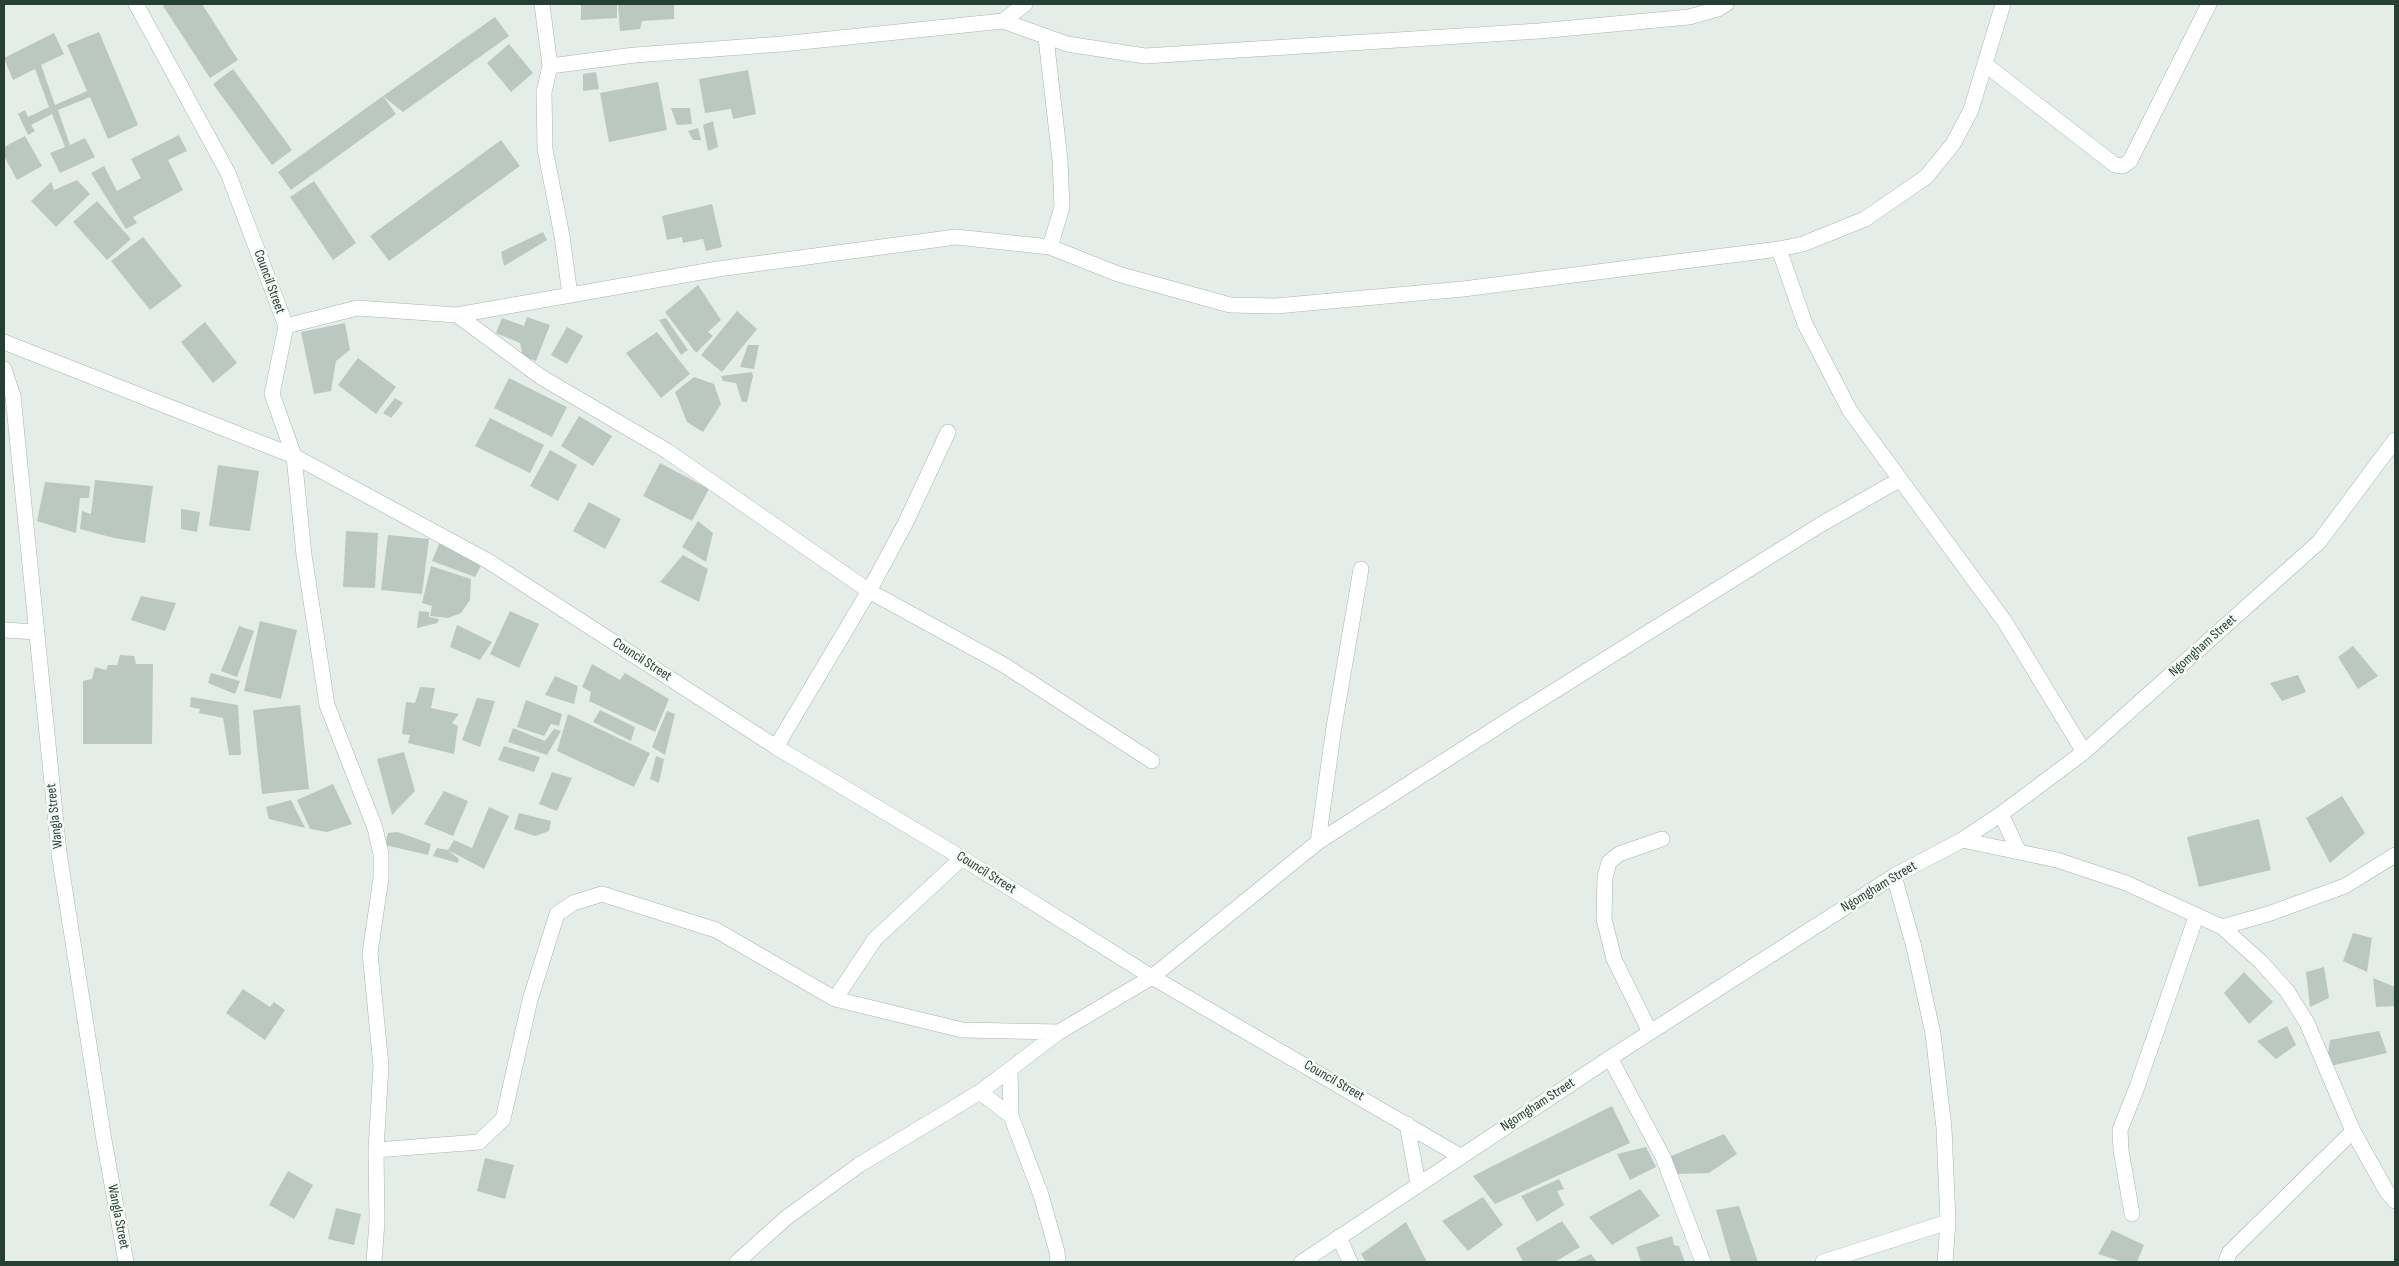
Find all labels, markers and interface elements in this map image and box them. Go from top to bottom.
street label: Council Street [250,248,288,316]
street label: Ngomgham Street [2166,611,2240,681]
street label: Council Street [609,635,675,685]
street label: Wangla Street [43,783,67,849]
street label: Council Street [953,848,1019,898]
street label: Ngomgham Street [1838,858,1920,916]
street label: Council Street [1301,1057,1367,1105]
street label: Ngomgham Street [1498,1075,1578,1135]
street label: Wangla Street [104,1183,132,1251]

